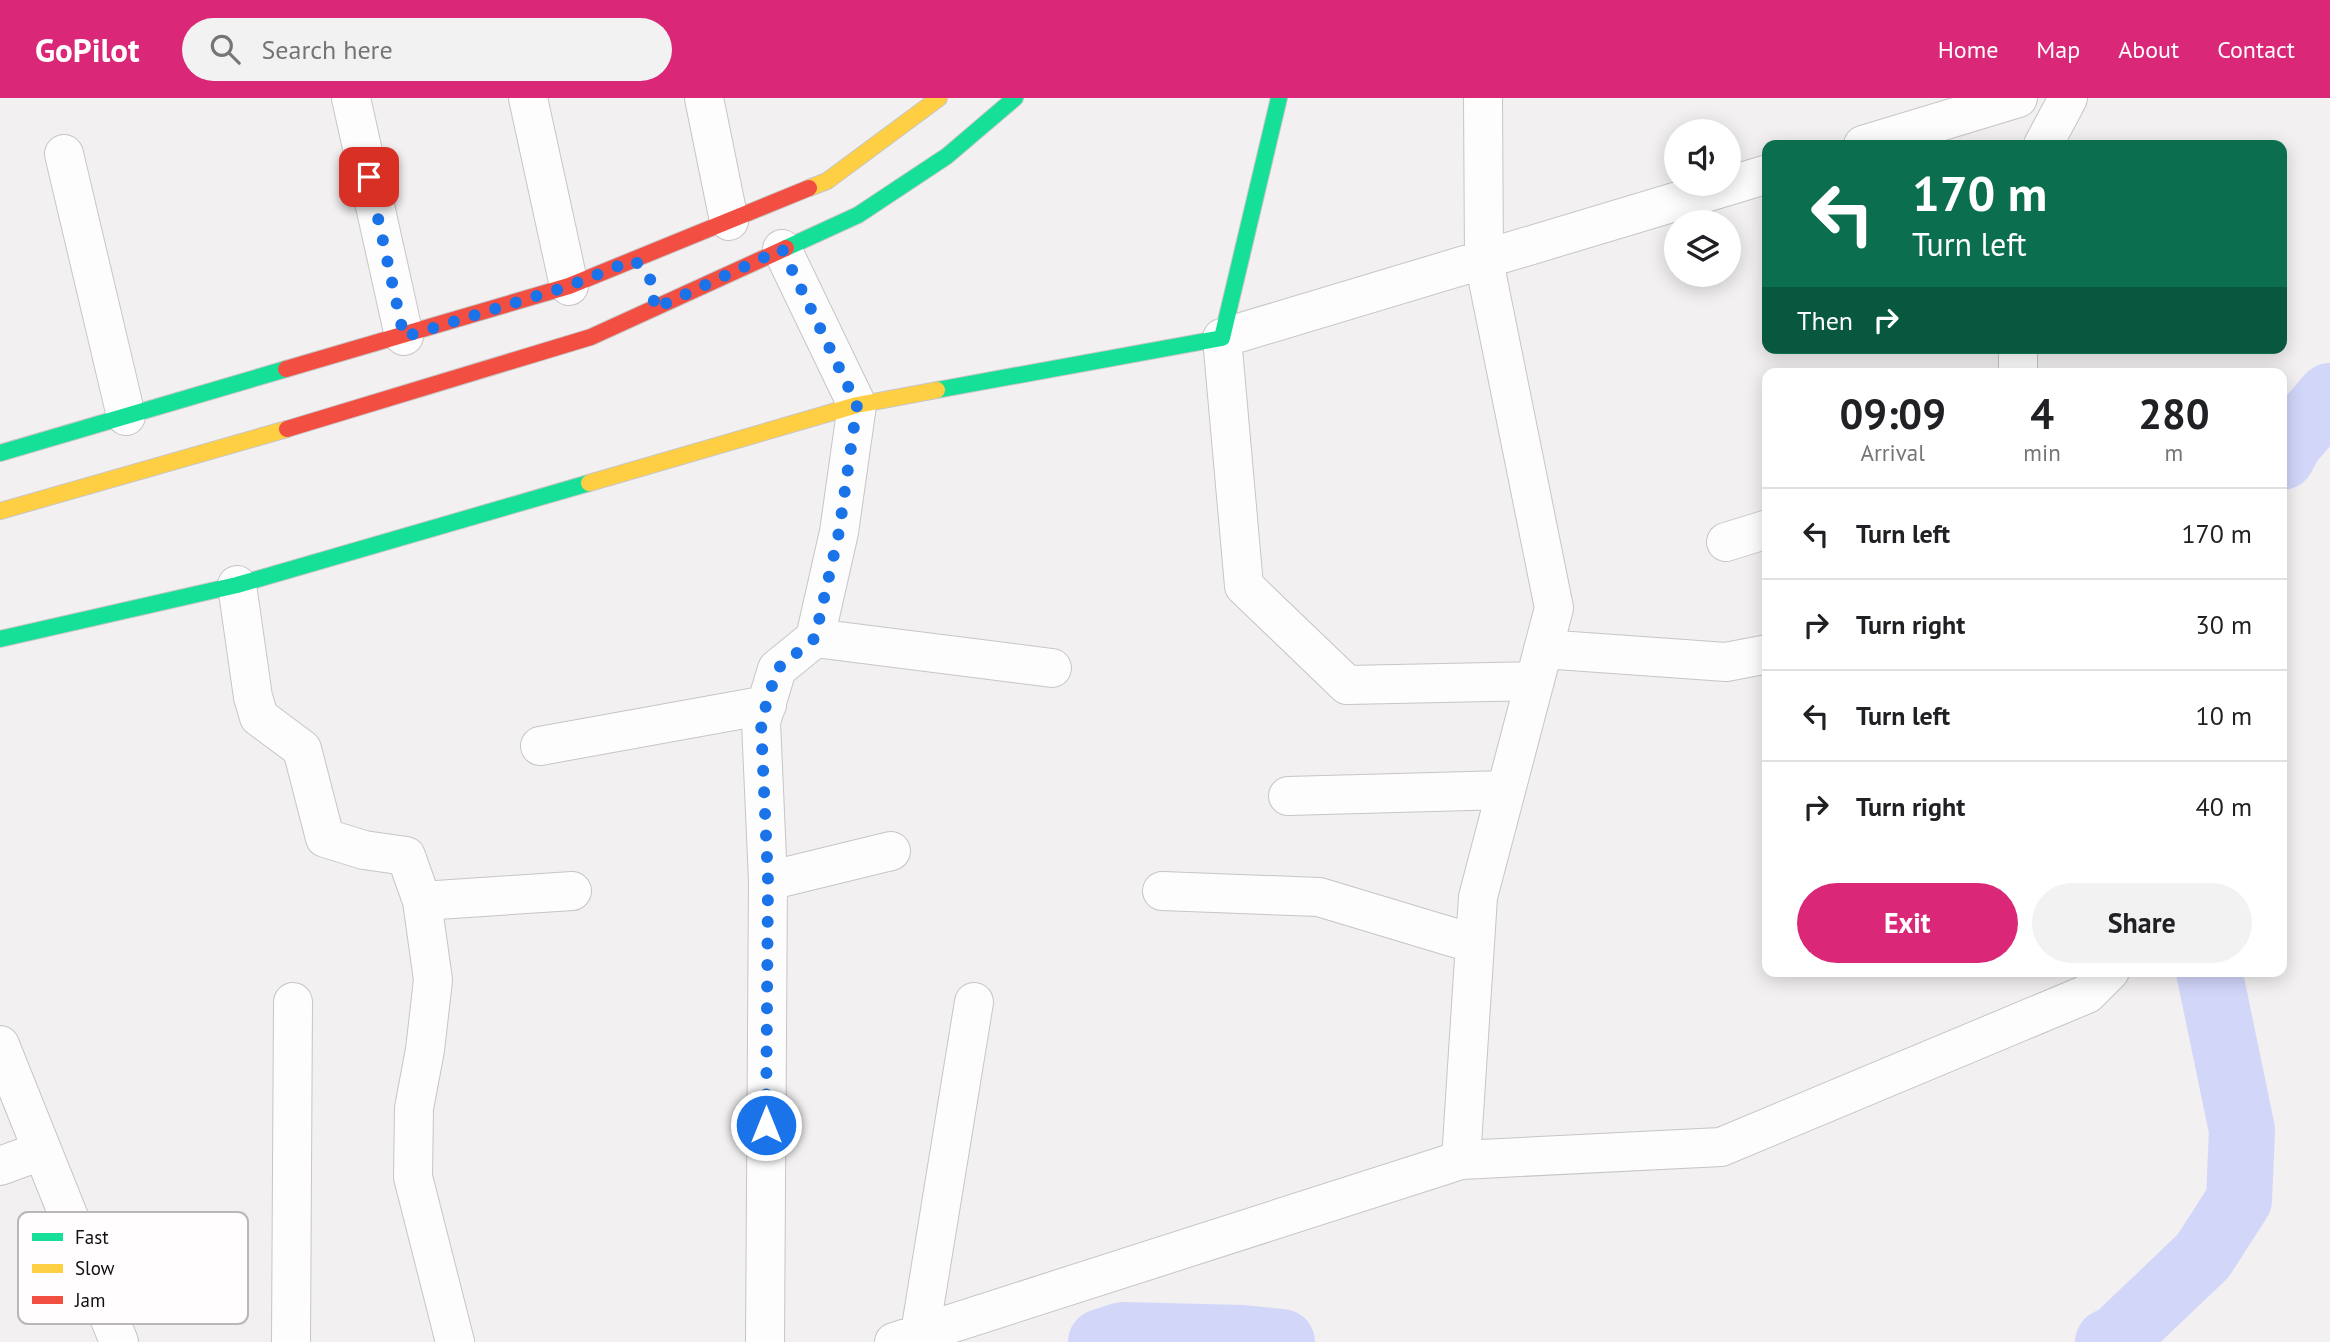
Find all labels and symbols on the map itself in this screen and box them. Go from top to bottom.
pin [339,147,399,207]
position arrow [729,1088,803,1162]
legend [18,1212,248,1324]
text: Fast [75,1225,109,1249]
text: Slow [75,1256,115,1280]
text: Jam [74,1288,105,1312]

